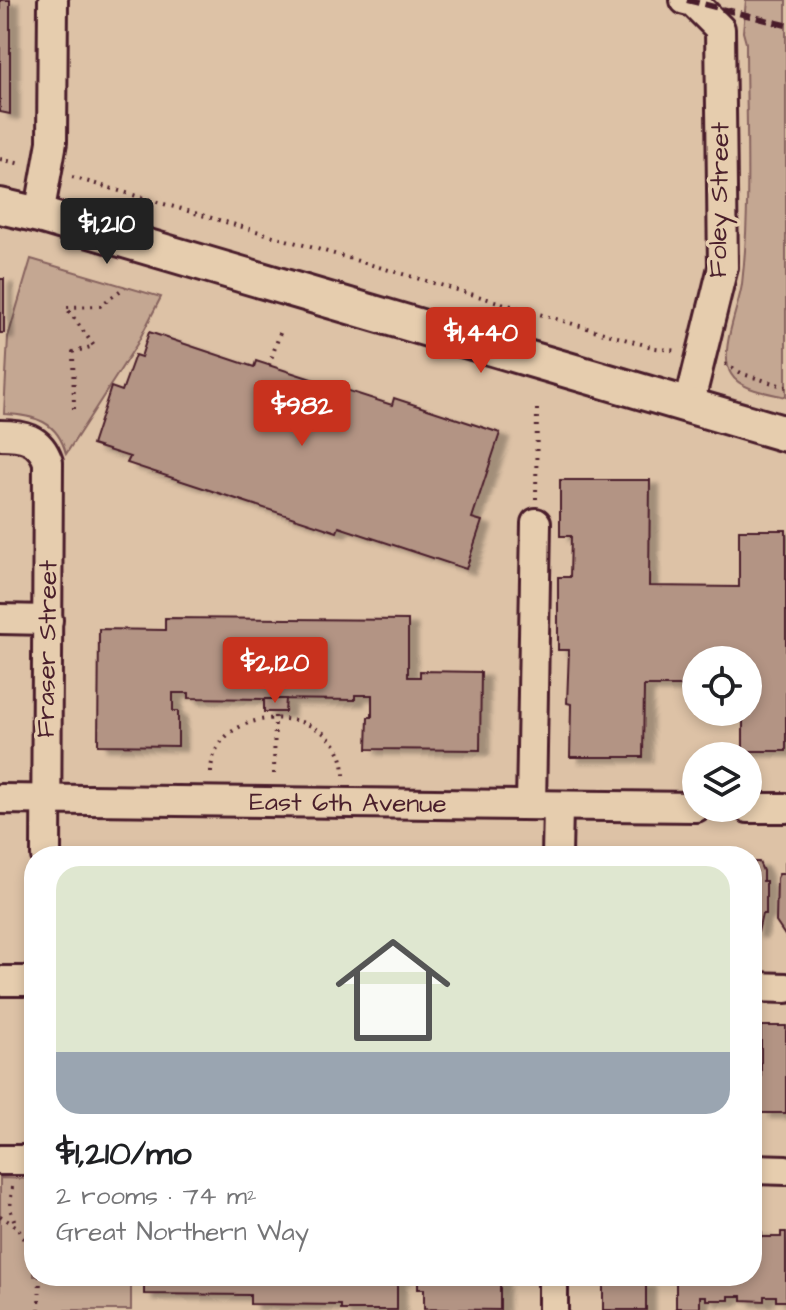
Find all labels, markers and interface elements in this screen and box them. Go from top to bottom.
street label: Foley Street [700,121,740,278]
pin: $1,210 [42,198,172,266]
text: $1,210 [78,206,136,242]
pin: $1,440 [416,307,546,375]
text: $1,440 [444,315,518,351]
pin: $982 [255,380,349,448]
text: $982 [271,388,333,424]
street label: Fraser Street [27,559,67,738]
pin: $2,120 [210,637,340,705]
text: $2,120 [241,645,309,681]
map controls [682,646,762,822]
button: locate [682,646,762,726]
button: layers [682,742,762,822]
street label: East 6th Avenue [249,784,447,822]
icon: home [321,918,465,1062]
text: $1,210/mo [56,1130,192,1178]
text: 2 rooms · 74 m² [56,1178,257,1214]
text: Great Northern Way [56,1214,309,1250]

